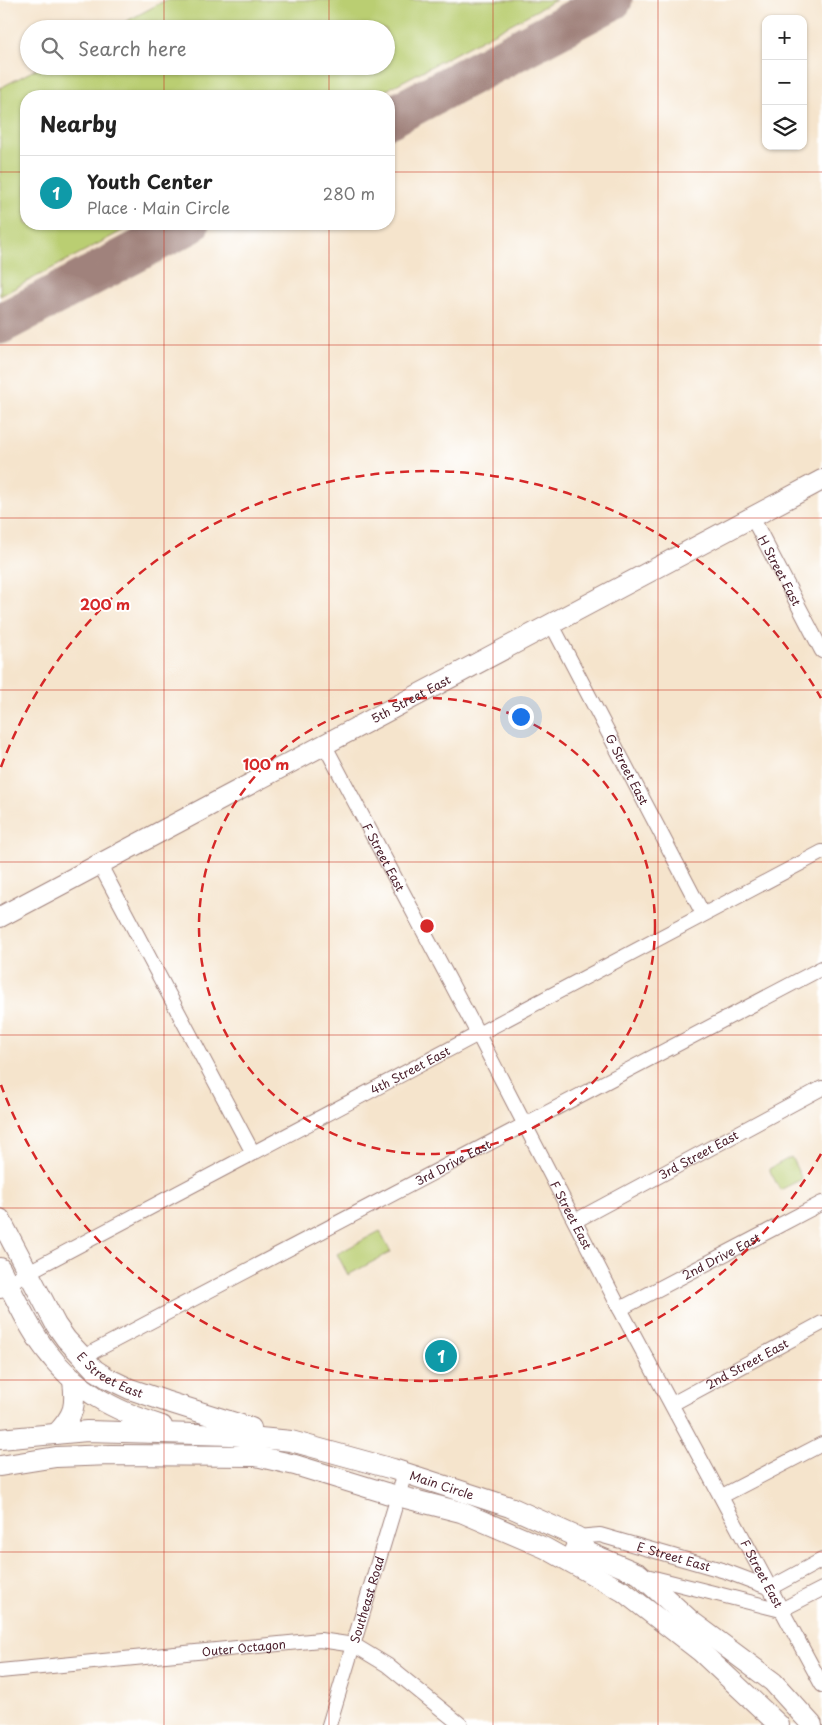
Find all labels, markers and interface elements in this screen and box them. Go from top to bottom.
map controls [762,15,807,150]
button: + [762,15,807,60]
search box [20,20,395,75]
icon: search [38,34,66,62]
text: Search here [78,34,187,62]
button: − [762,60,807,105]
button: layers [762,105,807,150]
text: Nearby [40,107,117,139]
text: Youth Center [87,167,213,195]
text: 1 [52,181,60,205]
text: 280 m [323,181,375,205]
text: Place · Main Circle [87,195,230,219]
street label: H Street East [754,532,806,609]
text: 200 m [80,592,130,615]
street label: 5th Street East [368,670,454,727]
your location [508,704,534,730]
street label: G Street East [601,731,654,808]
text: 100 m [243,752,289,775]
street label: F Street East [359,820,410,895]
centre of rings [418,917,436,935]
street label: 4th Street East [367,1041,453,1099]
street label: 3rd Street East [655,1126,742,1183]
street label: 3rd Drive East [412,1135,494,1190]
street label: F Street East [546,1178,597,1253]
street label: 2nd Drive East [679,1228,763,1284]
street label: 2nd Street East [702,1334,791,1393]
pin: 1 [425,1337,457,1375]
street label: E Street East [73,1348,146,1402]
street label: Main Circle [408,1466,477,1504]
street label: F Street East [736,1536,788,1611]
street label: E Street East [635,1537,713,1575]
street label: Southeast Road [345,1554,388,1645]
street label: Outer Octagon [201,1634,287,1660]

